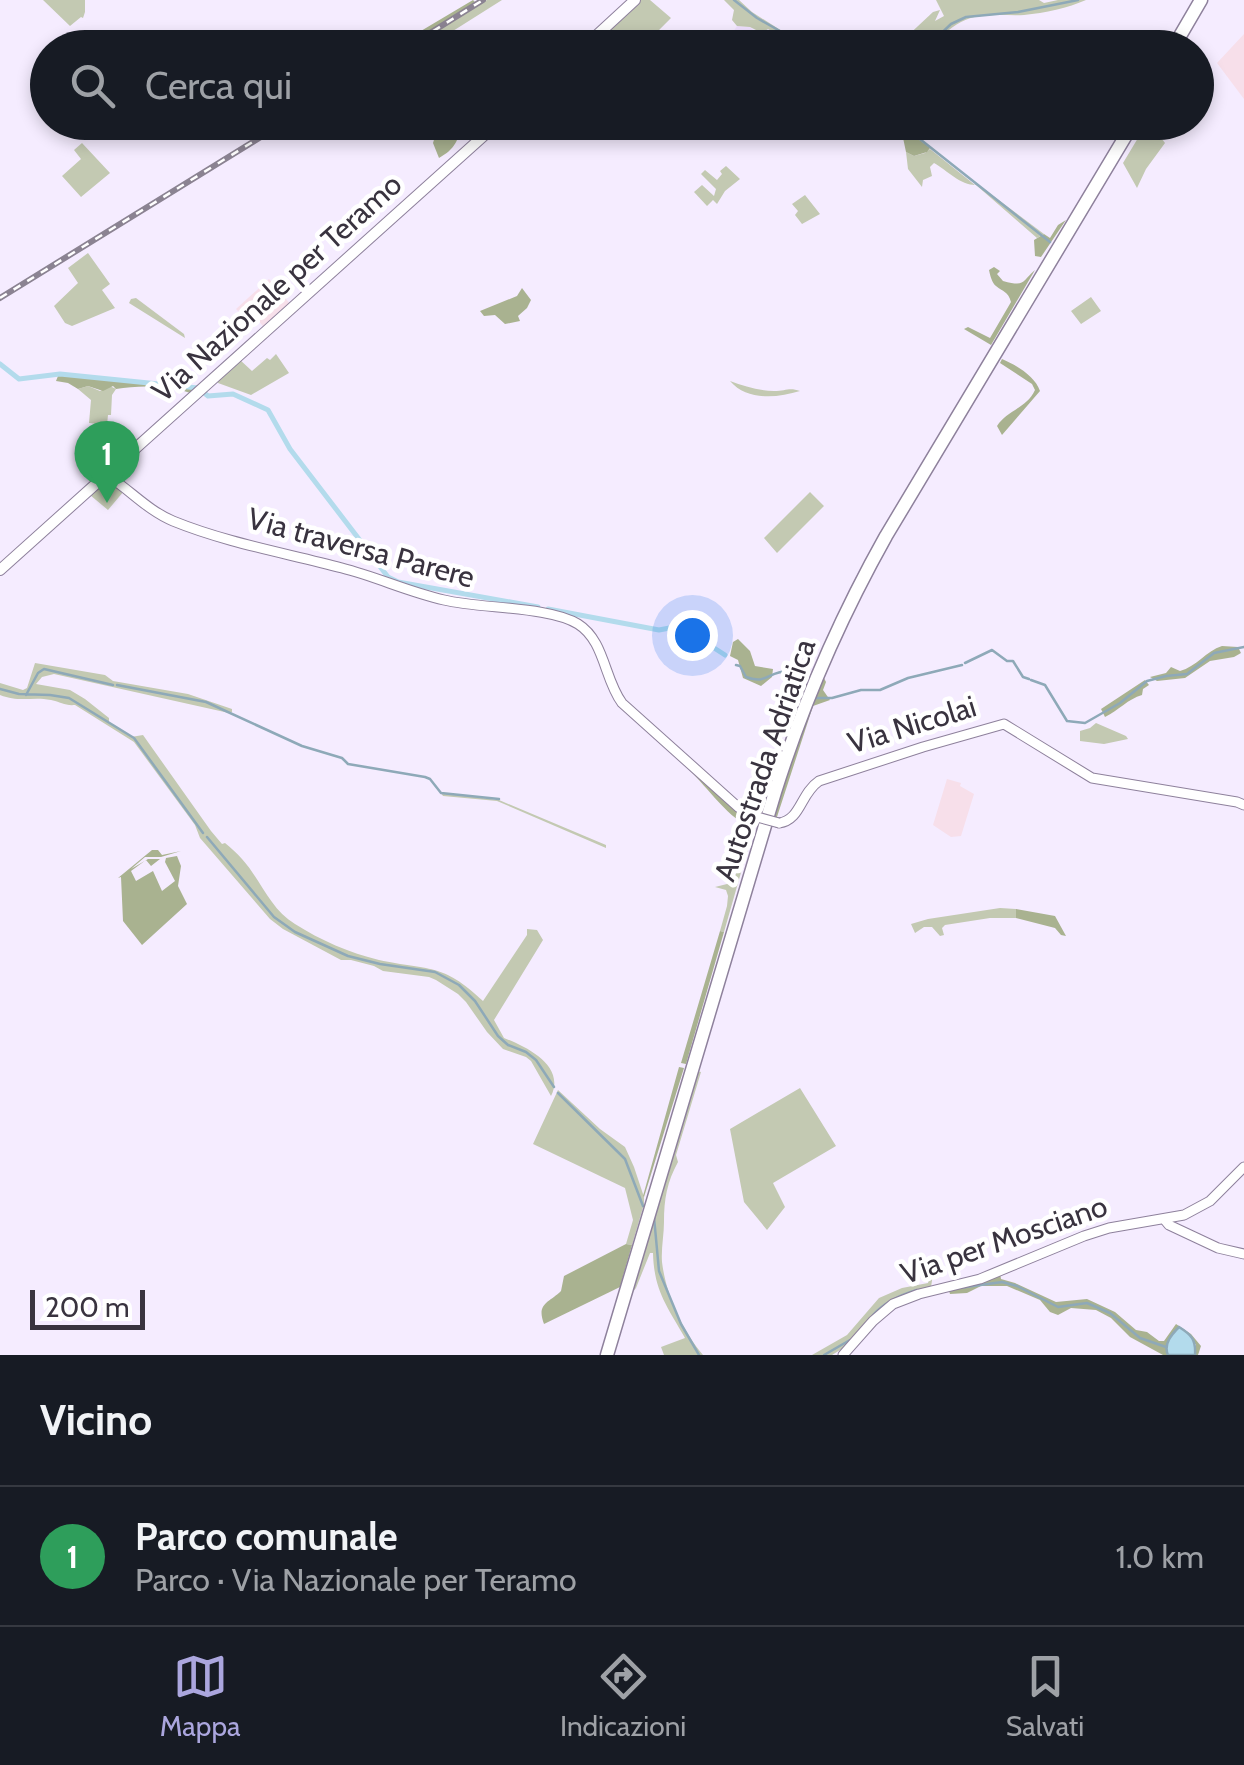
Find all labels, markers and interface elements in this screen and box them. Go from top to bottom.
search box [30,30,1214,140]
icon: search [65,58,120,113]
text: Cerca qui [145,62,292,109]
street label: Via Nazionale per Teramo [144,166,409,410]
pin: 1 [74,420,140,503]
street label: Via traversa Parere [244,499,479,596]
your location [667,610,718,661]
street label: Autostrada Adriatica [706,633,823,886]
street label: Via Nicolai [843,688,980,762]
street label: Via per Mosciano [896,1187,1112,1292]
scale bar [30,1285,145,1330]
text: 200 m [45,1290,130,1324]
text: Vicino [40,1394,152,1446]
text: Parco comunale [135,1513,398,1560]
text: 1 [67,1537,78,1576]
text: 1.0 km [1116,1537,1204,1576]
text: Parco · Via Nazionale per Teramo [135,1560,577,1599]
tab: Mappa [160,1649,240,1743]
tab: Indicazioni [560,1649,686,1743]
tab: Salvati [1006,1649,1084,1743]

